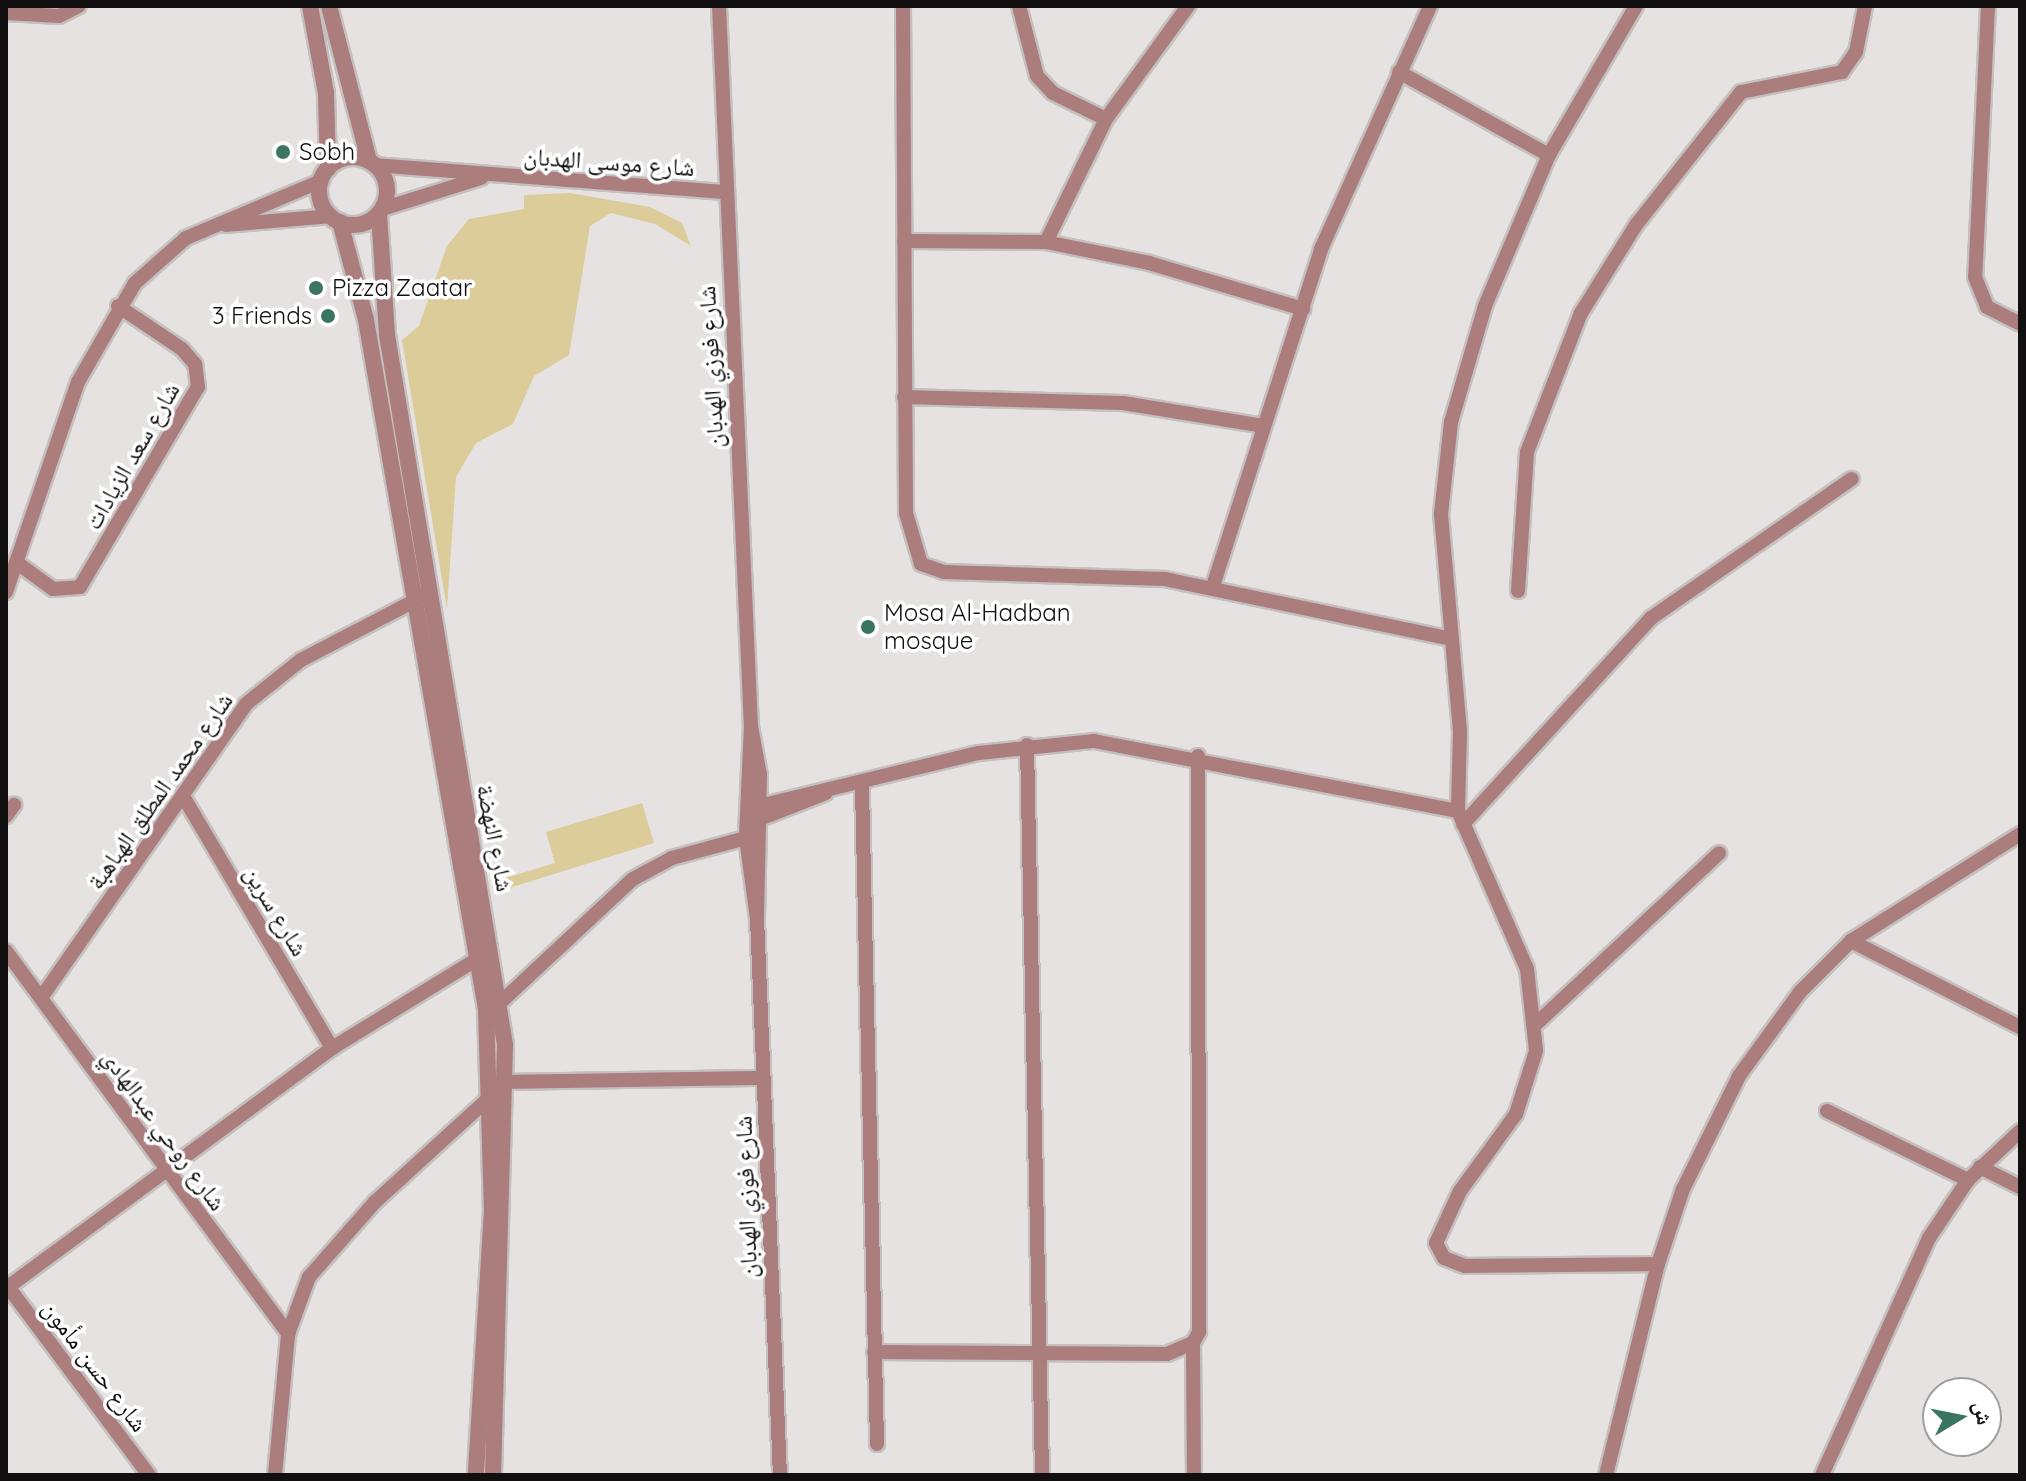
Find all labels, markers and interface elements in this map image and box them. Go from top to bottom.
place label: Sobh [299,138,355,166]
street label: شارع موسى الهدبان [523,142,695,182]
marker: Sobh [274,143,292,161]
place label: Pizza Zaatar [332,274,472,302]
marker: Pizza Zaatar [307,279,325,297]
street label: شارع فوزي الهدبان [692,285,730,449]
place label: 3 Friends [212,302,312,330]
marker: 3 Friends [319,307,337,325]
street label: شارع سعد الزيادات [78,377,186,535]
place label: Mosa Al-Hadban mosque [884,599,1071,655]
marker: Mosa Al-Hadban mosque [859,618,877,636]
street label: شارع محمد المطلق الهباهبة [81,687,239,895]
street label: شارع النهضة [470,782,520,894]
street label: شارع سرين [238,861,314,961]
street label: شارع روحي عبدالهادي [96,1044,232,1216]
street label: شارع فوزي الهدبان [729,1115,763,1279]
street label: شارع حسن مأمون [36,1295,154,1437]
north arrow [1922,1377,2002,1457]
text: ش [1968,1399,1999,1427]

